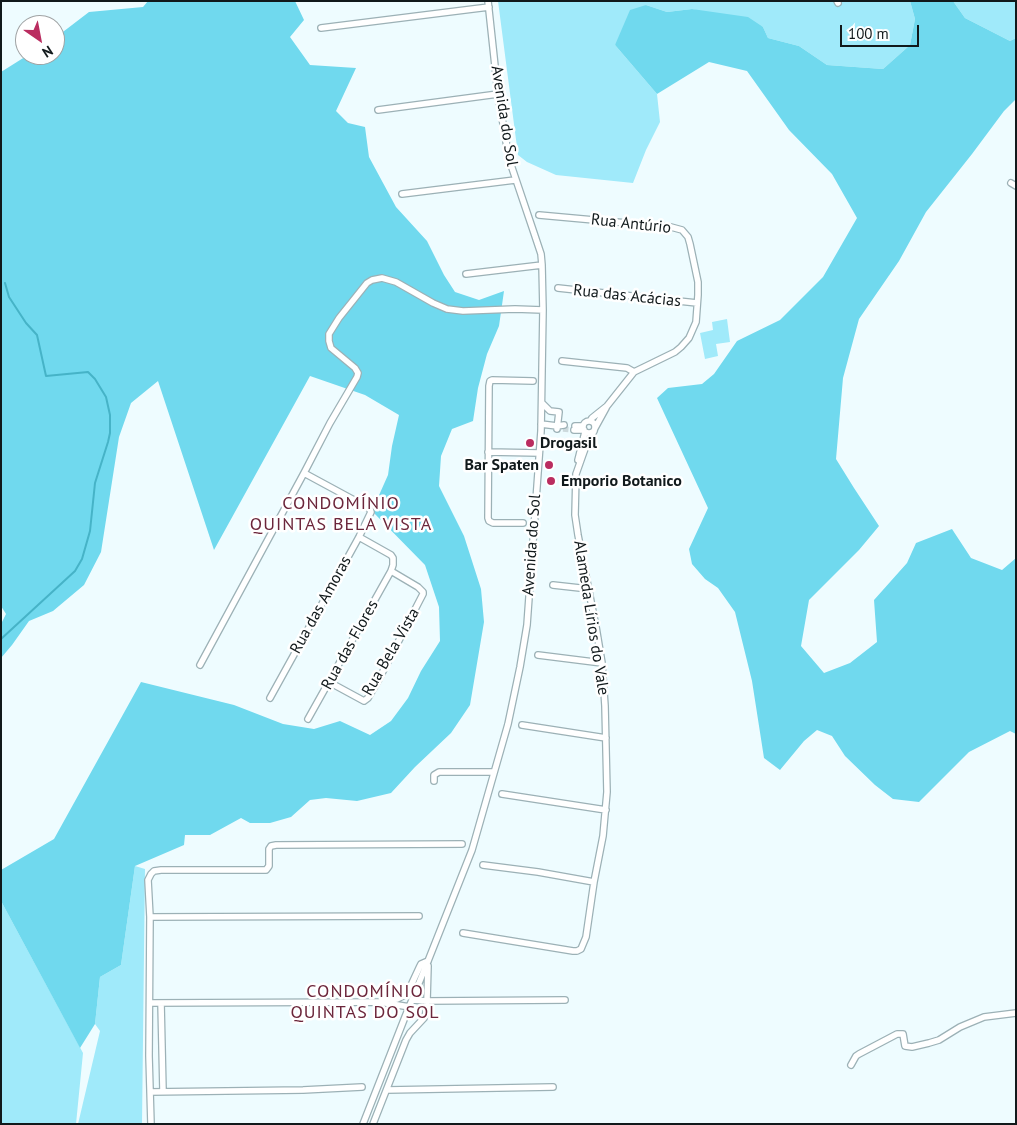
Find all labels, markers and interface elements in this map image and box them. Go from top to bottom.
north arrow [15,15,65,65]
scale bar [842,15,921,47]
text: 100 m [848,24,889,43]
text: N [39,42,56,62]
street label: Avenida do Sol [487,64,521,168]
street label: Rua Antúrio [590,210,672,238]
street label: Rua das Acácias [572,281,682,311]
place label: Drogasil [540,433,597,453]
marker: Drogasil [524,437,536,449]
place label: Bar Spaten [465,455,539,475]
marker: Bar Spaten [543,459,555,471]
place label: Emporio Botanico [561,471,682,491]
marker: Emporio Botanico [545,475,557,487]
district label: CONDOMÍNIO QUINTAS BELA VISTA [248,493,434,536]
street label: Avenida do Sol [519,494,545,596]
street label: Alameda Lírios do Vale [569,539,613,697]
street label: Rua das Amoras [286,553,356,657]
street label: Rua das Flores [317,597,383,693]
street label: Rua Bela Vista [358,605,424,699]
district label: CONDOMÍNIO QUINTAS DO SOL [289,981,441,1024]

